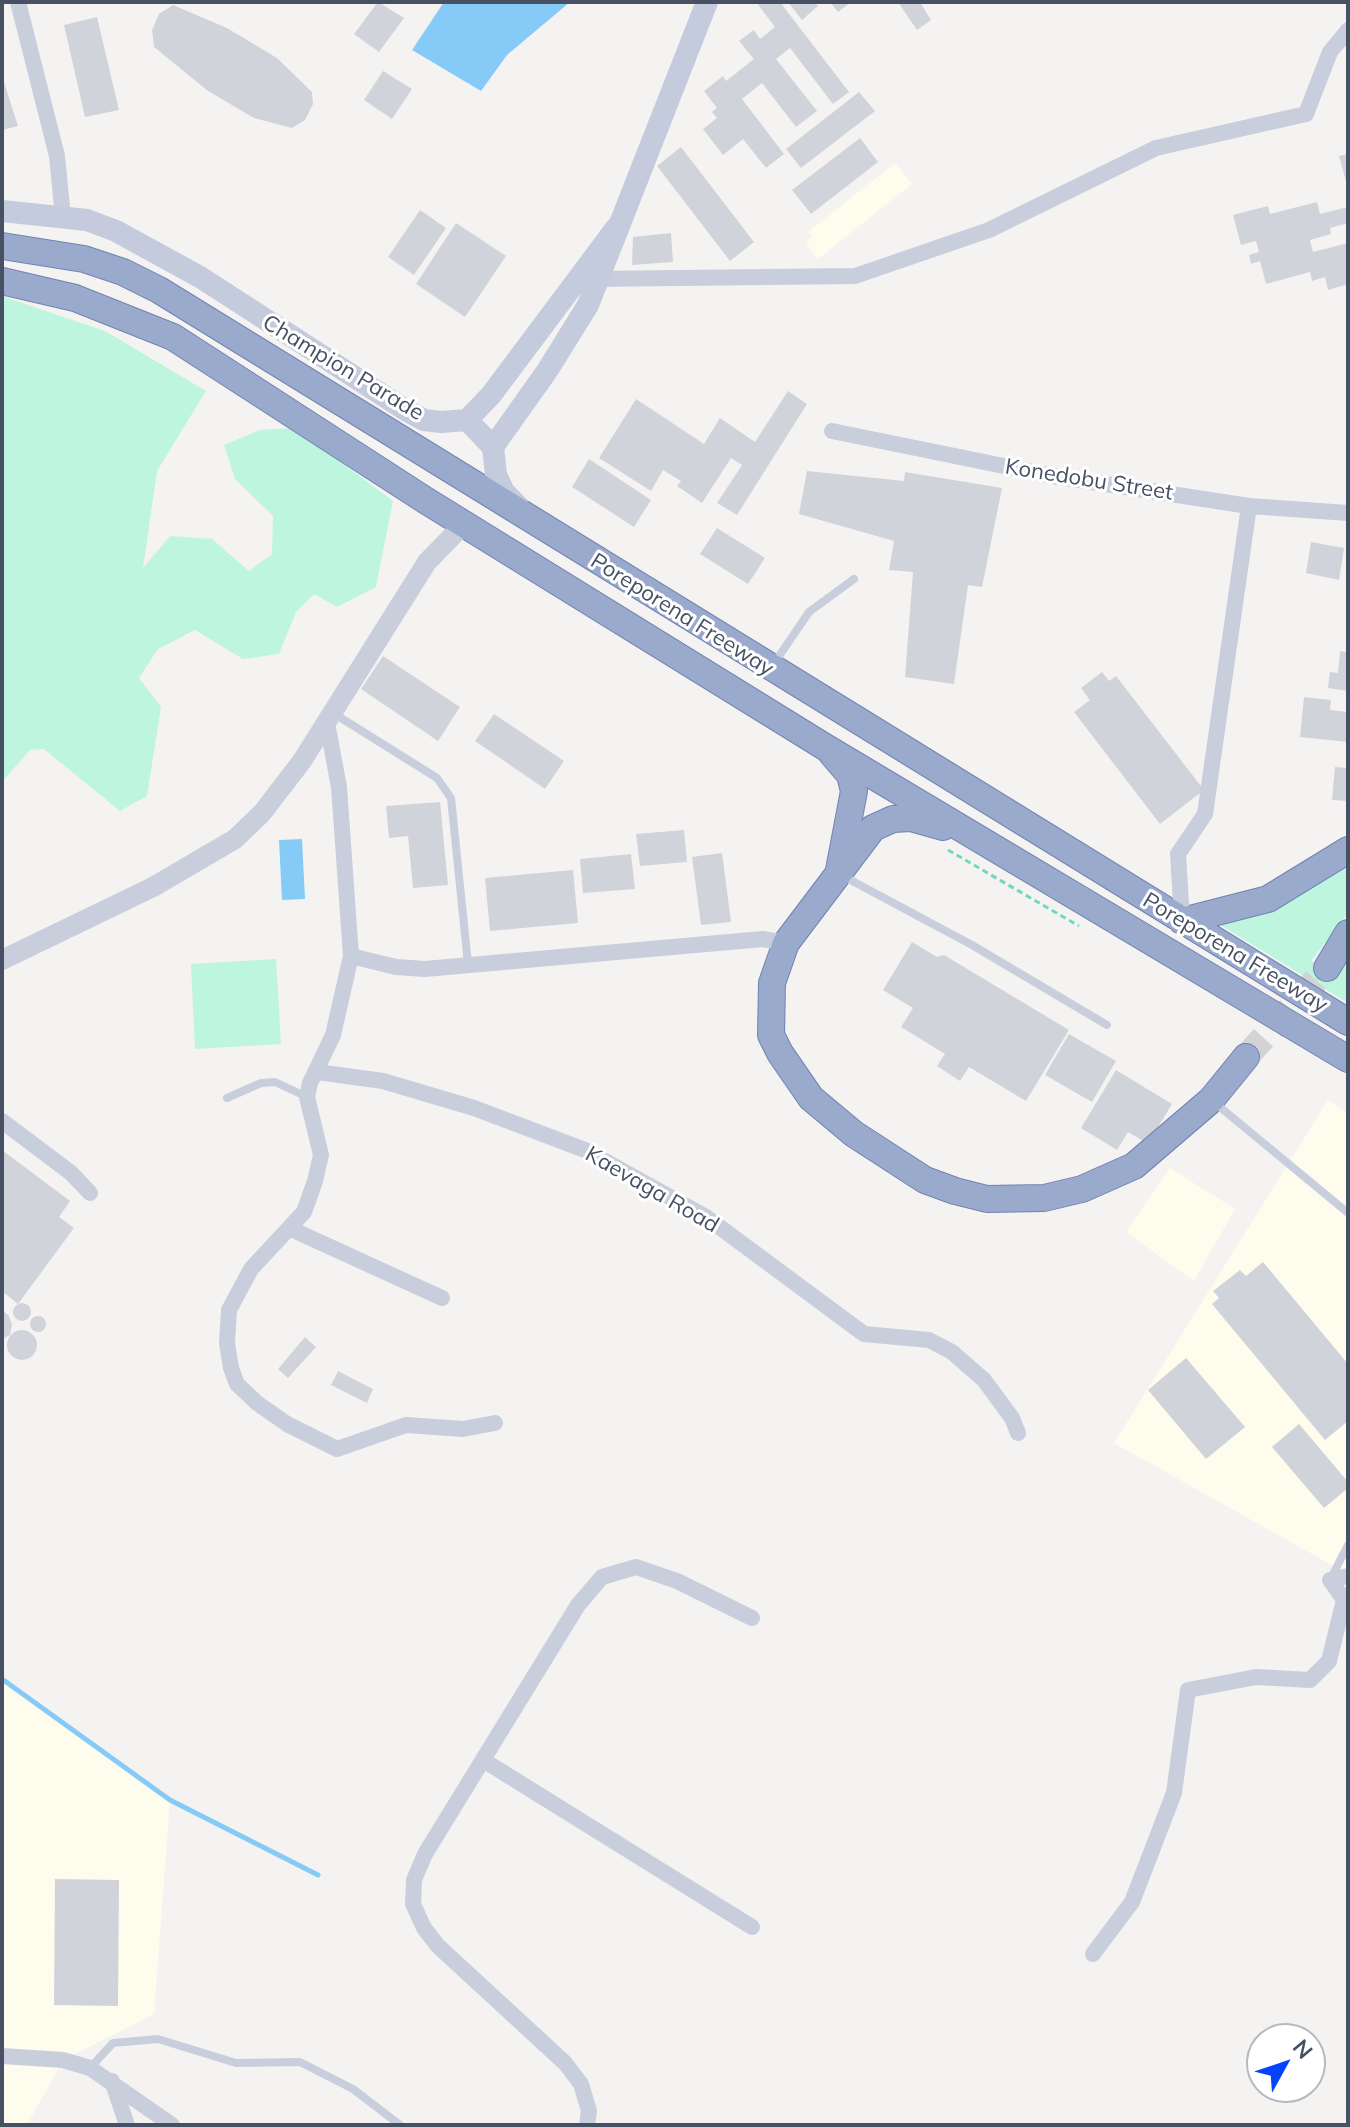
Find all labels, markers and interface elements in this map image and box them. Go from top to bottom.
street label: Champion Parade [258,309,428,427]
street label: Konedobu Street [1003,454,1175,506]
street label: Poreporena Freeway [586,548,778,682]
street label: Poreporena Freeway [1138,887,1332,1019]
street label: Kaevaga Road [581,1141,723,1239]
north arrow [1246,2023,1326,2103]
text: N [1287,2033,1319,2064]

